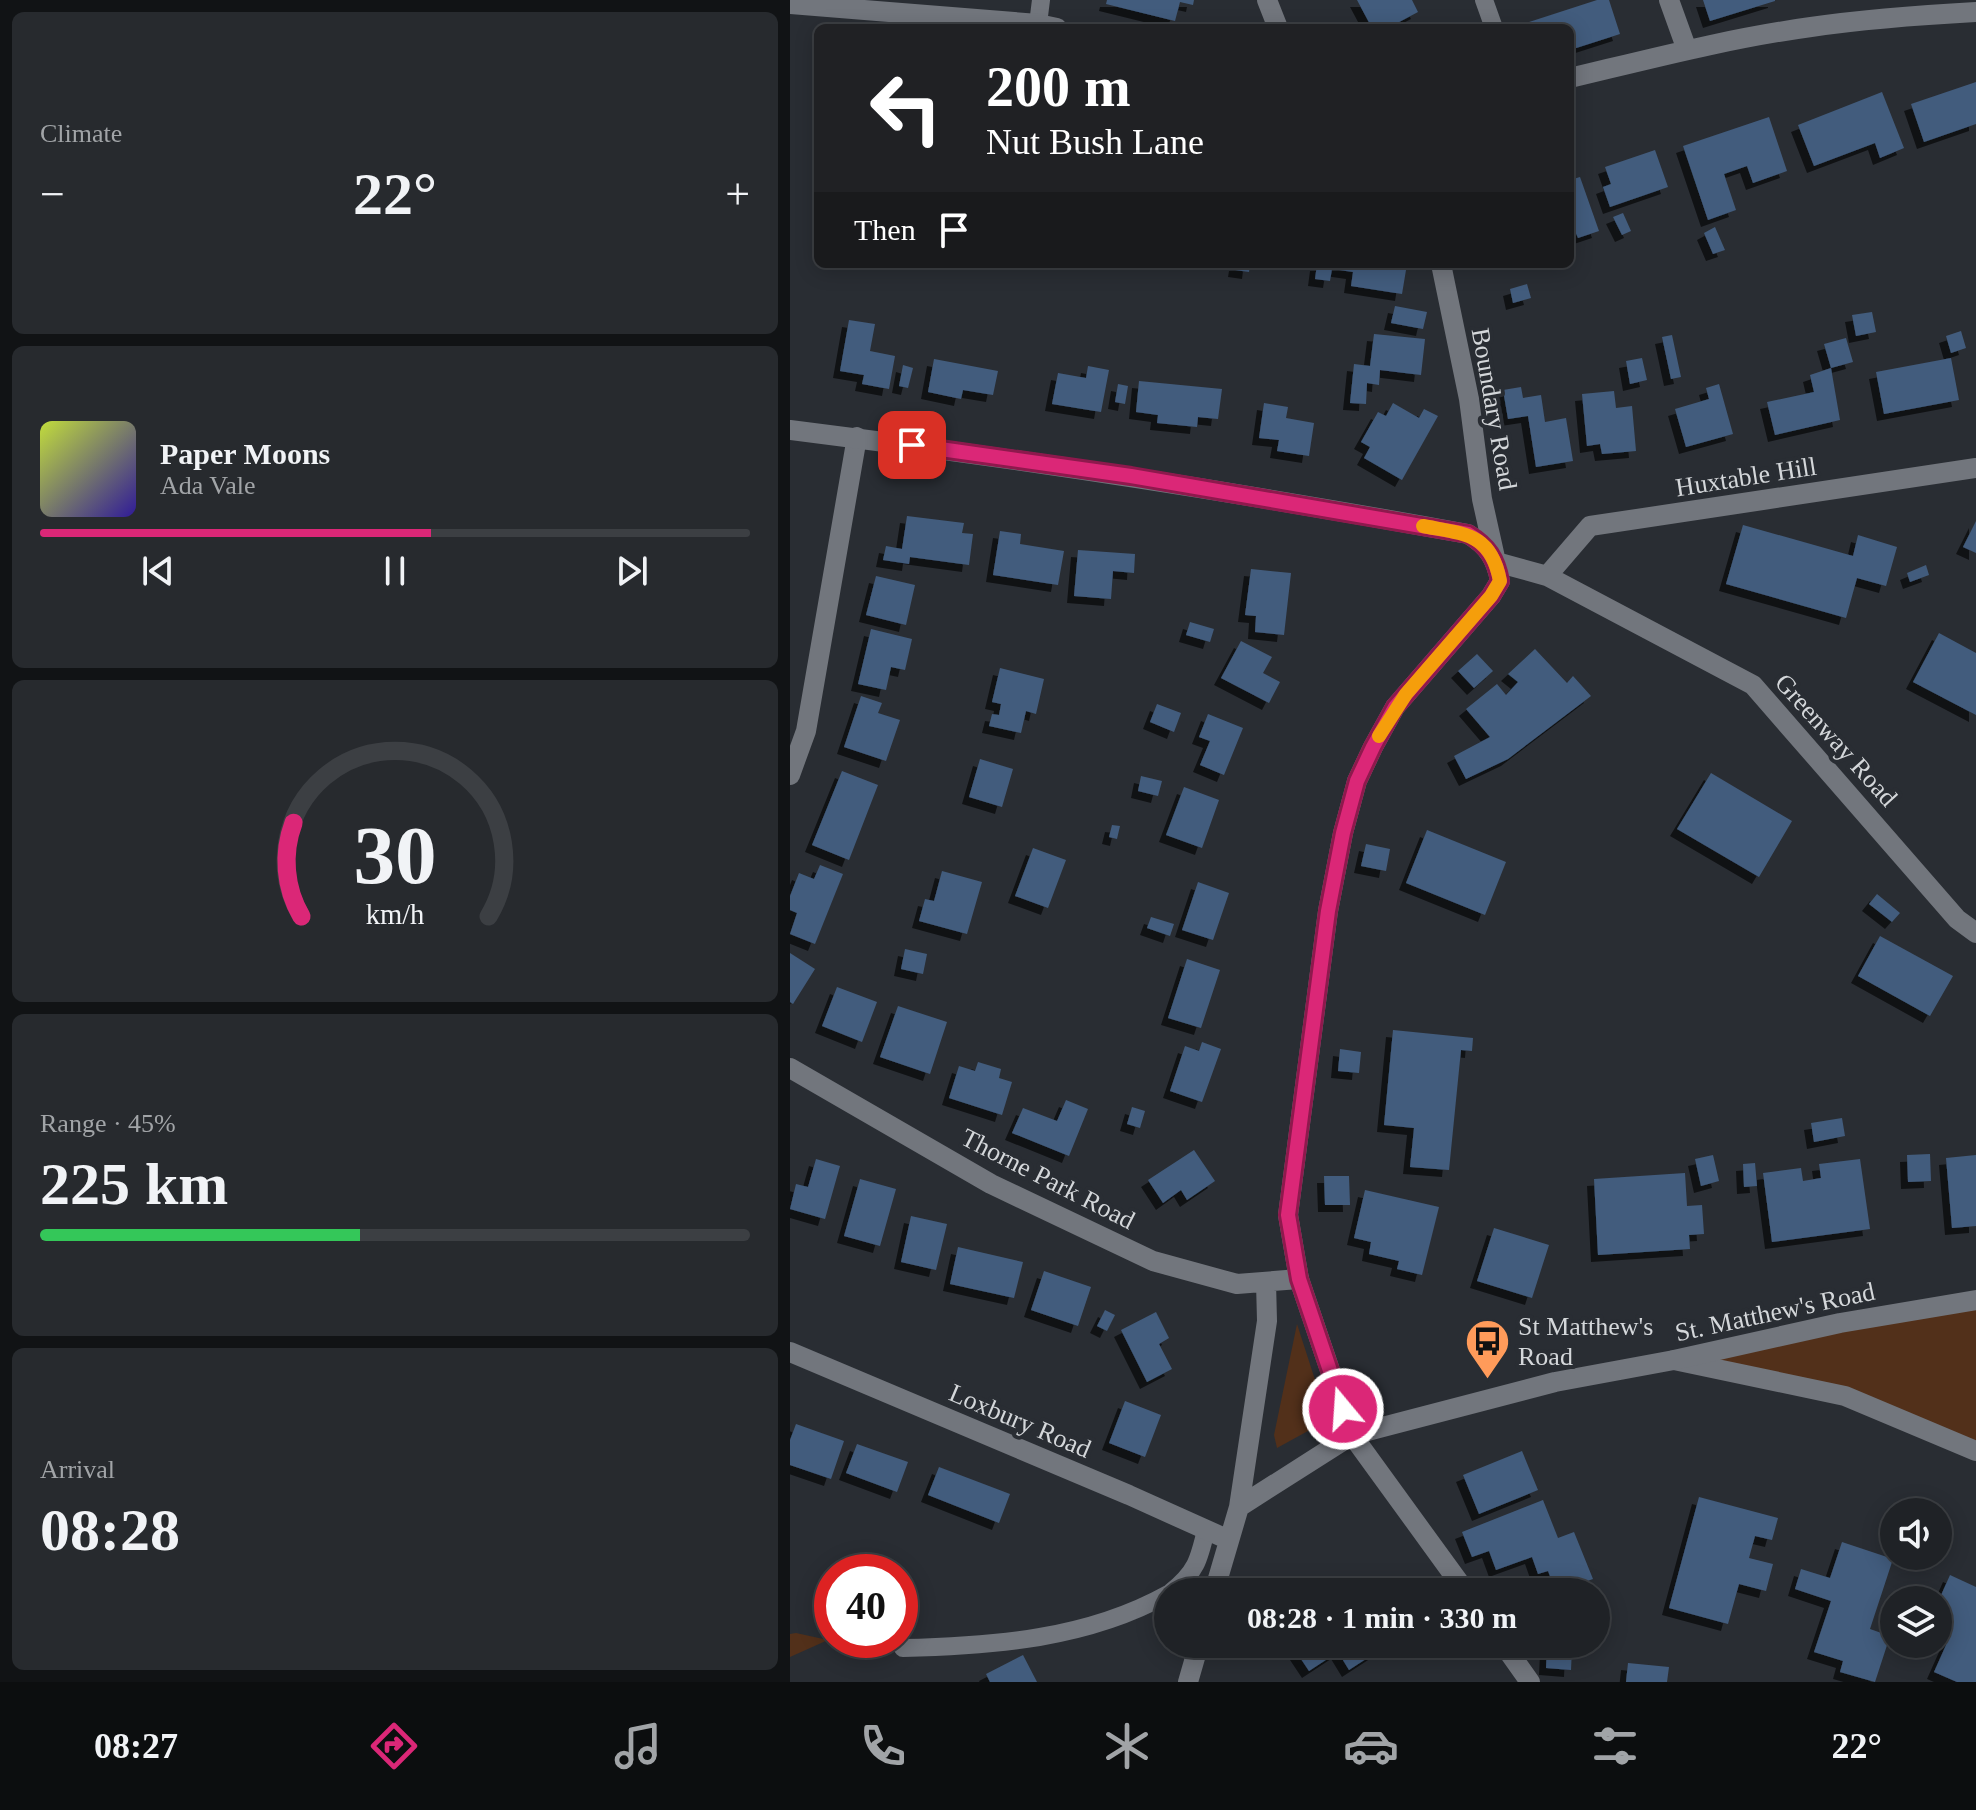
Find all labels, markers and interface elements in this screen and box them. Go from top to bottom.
icon: left [854,56,958,160]
text: 200 m [986,56,1131,118]
text: Climate [40,119,122,148]
text: Nut Bush Lane [986,122,1204,162]
text: 22° [353,161,437,227]
text: − [40,170,65,219]
text: + [725,170,750,219]
icon: arrive [932,208,976,252]
text: Then [854,213,916,246]
street label: Boundary Road [1465,326,1523,492]
pin [878,411,946,479]
icon: arrive [890,423,934,467]
text: Paper Moons [160,437,330,470]
street label: Huxtable Hill [1673,452,1819,502]
text: Ada Vale [160,471,256,500]
icon: previous [136,549,180,593]
icon: pause [373,549,417,593]
icon: next [610,549,654,593]
street label: Greenway Road [1769,668,1903,812]
text: 30 [353,809,437,901]
text: km/h [366,899,424,930]
text: Range · 45% [40,1109,176,1138]
street label: Thorne Park Road [956,1123,1140,1235]
text: 225 km [40,1151,228,1217]
street label: St. Matthew's Road [1673,1277,1877,1347]
place label: St Matthew's Road [1518,1312,1653,1371]
bus stop icon: St Matthew's Road [1463,1317,1511,1380]
position arrow [1301,1367,1385,1451]
street label: Loxbury Road [945,1378,1095,1464]
text: Arrival [40,1455,115,1484]
text: 08:28 [40,1497,180,1563]
map controls [1880,1498,1952,1658]
button: sound [1880,1498,1952,1570]
speed limit sign: 40 [814,1554,918,1658]
button: layers [1880,1586,1952,1658]
text: 08:28 · 1 min · 330 m [1247,1601,1517,1634]
icon: directions [366,1718,422,1774]
icon: music [610,1718,666,1774]
icon: phone [855,1718,911,1774]
icon: climate [1099,1718,1155,1774]
icon: car [1343,1718,1399,1774]
icon: filters [1587,1718,1643,1774]
text: 08:27 [94,1726,178,1766]
text: 22° [1831,1726,1882,1766]

